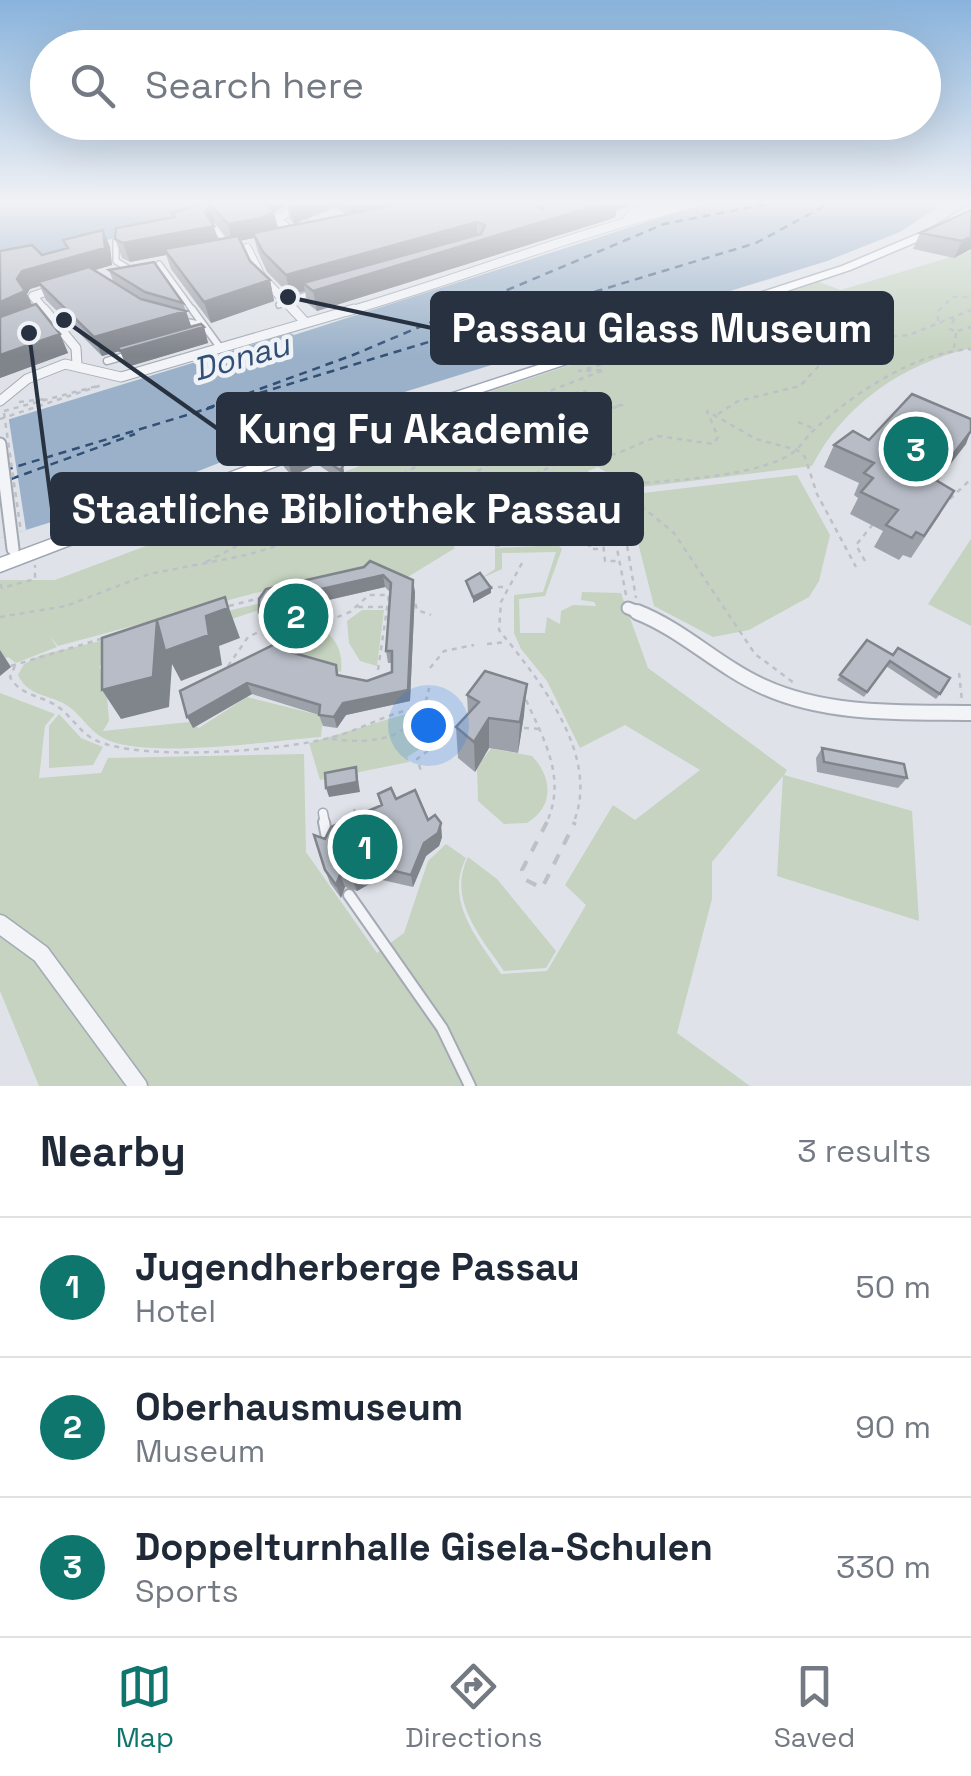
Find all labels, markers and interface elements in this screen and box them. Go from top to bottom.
search box [30,30,941,140]
icon: search [65,58,120,113]
text: Search here [145,61,364,109]
callout: Passau Glass Museum [432,293,892,363]
text: Passau Glass Museum [452,303,872,354]
water label: Donau [188,324,295,390]
callout: Kung Fu Akademie [218,394,610,464]
text: Kung Fu Akademie [238,404,590,455]
pin: 3 [884,412,948,486]
callout: Staatliche Bibliothek Passau [52,474,642,544]
text: Staatliche Bibliothek Passau [72,484,622,535]
pin: 2 [264,578,328,654]
your location [403,700,454,751]
pin: 1 [332,810,398,884]
text: Nearby [40,1125,186,1178]
text: 3 results [797,1131,931,1171]
text: Jugendherberge Passau [135,1243,580,1291]
text: 1 [65,1267,80,1307]
text: 50 m [856,1267,931,1307]
text: Hotel [135,1291,216,1331]
text: Oberhausmuseum [135,1383,463,1431]
text: 2 [63,1407,82,1447]
text: 90 m [855,1407,931,1447]
text: Museum [135,1431,265,1471]
text: Doppelturnhalle Gisela-Schulen [135,1523,713,1571]
text: 3 [63,1547,82,1587]
text: 330 m [836,1547,931,1587]
text: Sports [135,1571,239,1611]
tab: Map [116,1659,174,1755]
tab: Directions [405,1659,542,1755]
tab: Saved [774,1659,855,1755]

